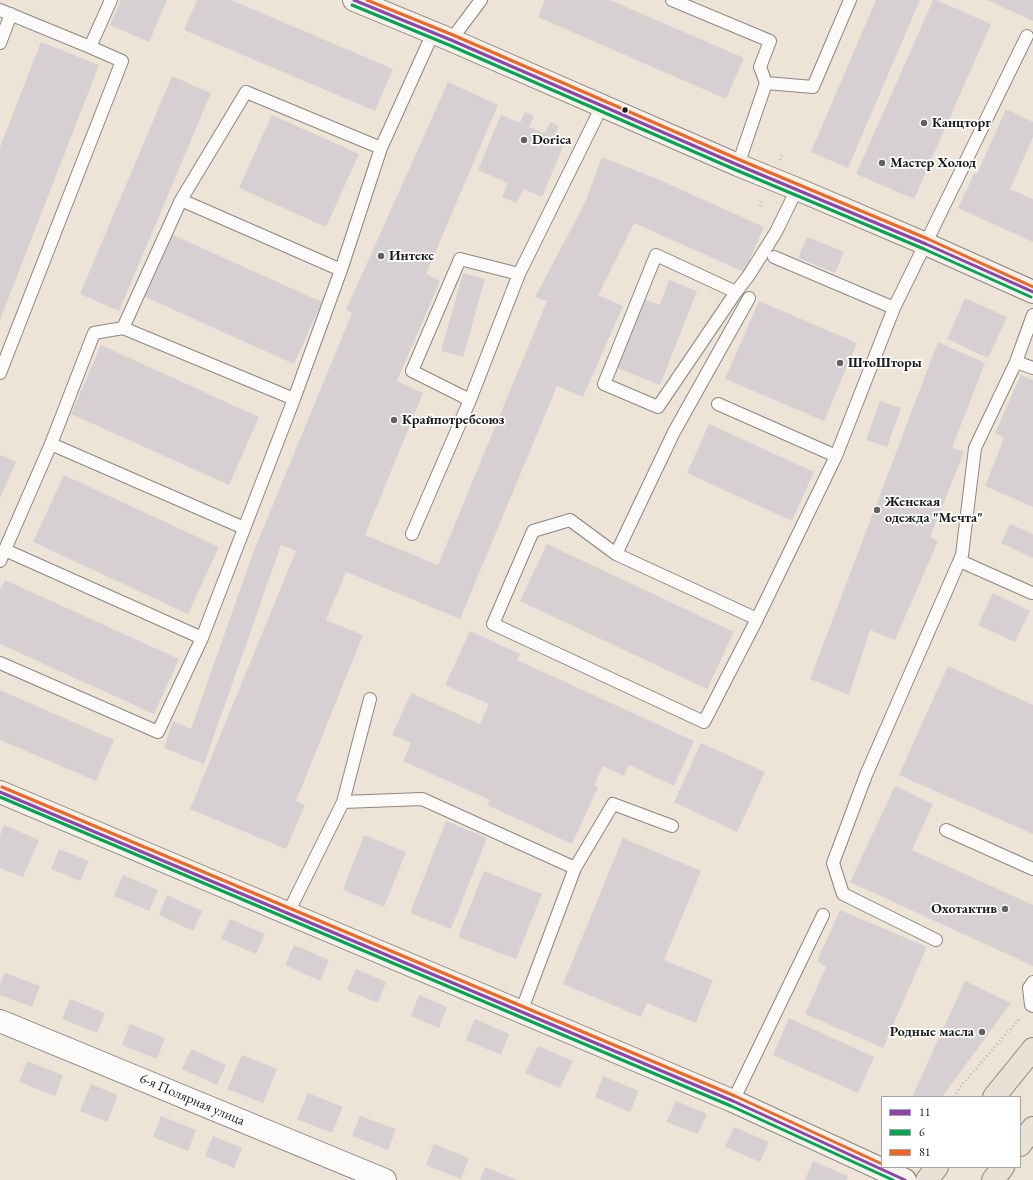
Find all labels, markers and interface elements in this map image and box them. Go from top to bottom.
unlabelled marker [620,105,630,115]
place label: Канцторг [932,115,991,131]
marker: Канцторг [919,118,929,128]
place label: Dorica [532,132,571,148]
marker: Dorica [519,135,529,145]
place label: Мастер Холод [890,155,976,171]
marker: Мастер Холод [877,158,887,168]
place label: Интекс [389,248,434,264]
marker: Интекс [376,251,386,261]
place label: ШтоШторы [848,355,922,371]
marker: ШтоШторы [835,358,845,368]
place label: Крайпотребсоюз [402,412,504,428]
marker: Крайпотребсоюз [389,415,399,425]
place label: Женская одежда "Мечта" [885,494,983,526]
marker: Женская одежда "Мечта" [872,505,882,515]
place label: Охотактив [931,901,997,917]
marker: Охотактив [1000,904,1010,914]
place label: Родные масла [890,1024,974,1040]
marker: Родные масла [977,1027,987,1037]
street label: 6-я Полярная улица [137,1070,247,1130]
legend [881,1096,1021,1168]
text: 11 [919,1104,931,1120]
text: 6 [919,1124,925,1140]
text: 81 [919,1144,931,1160]

